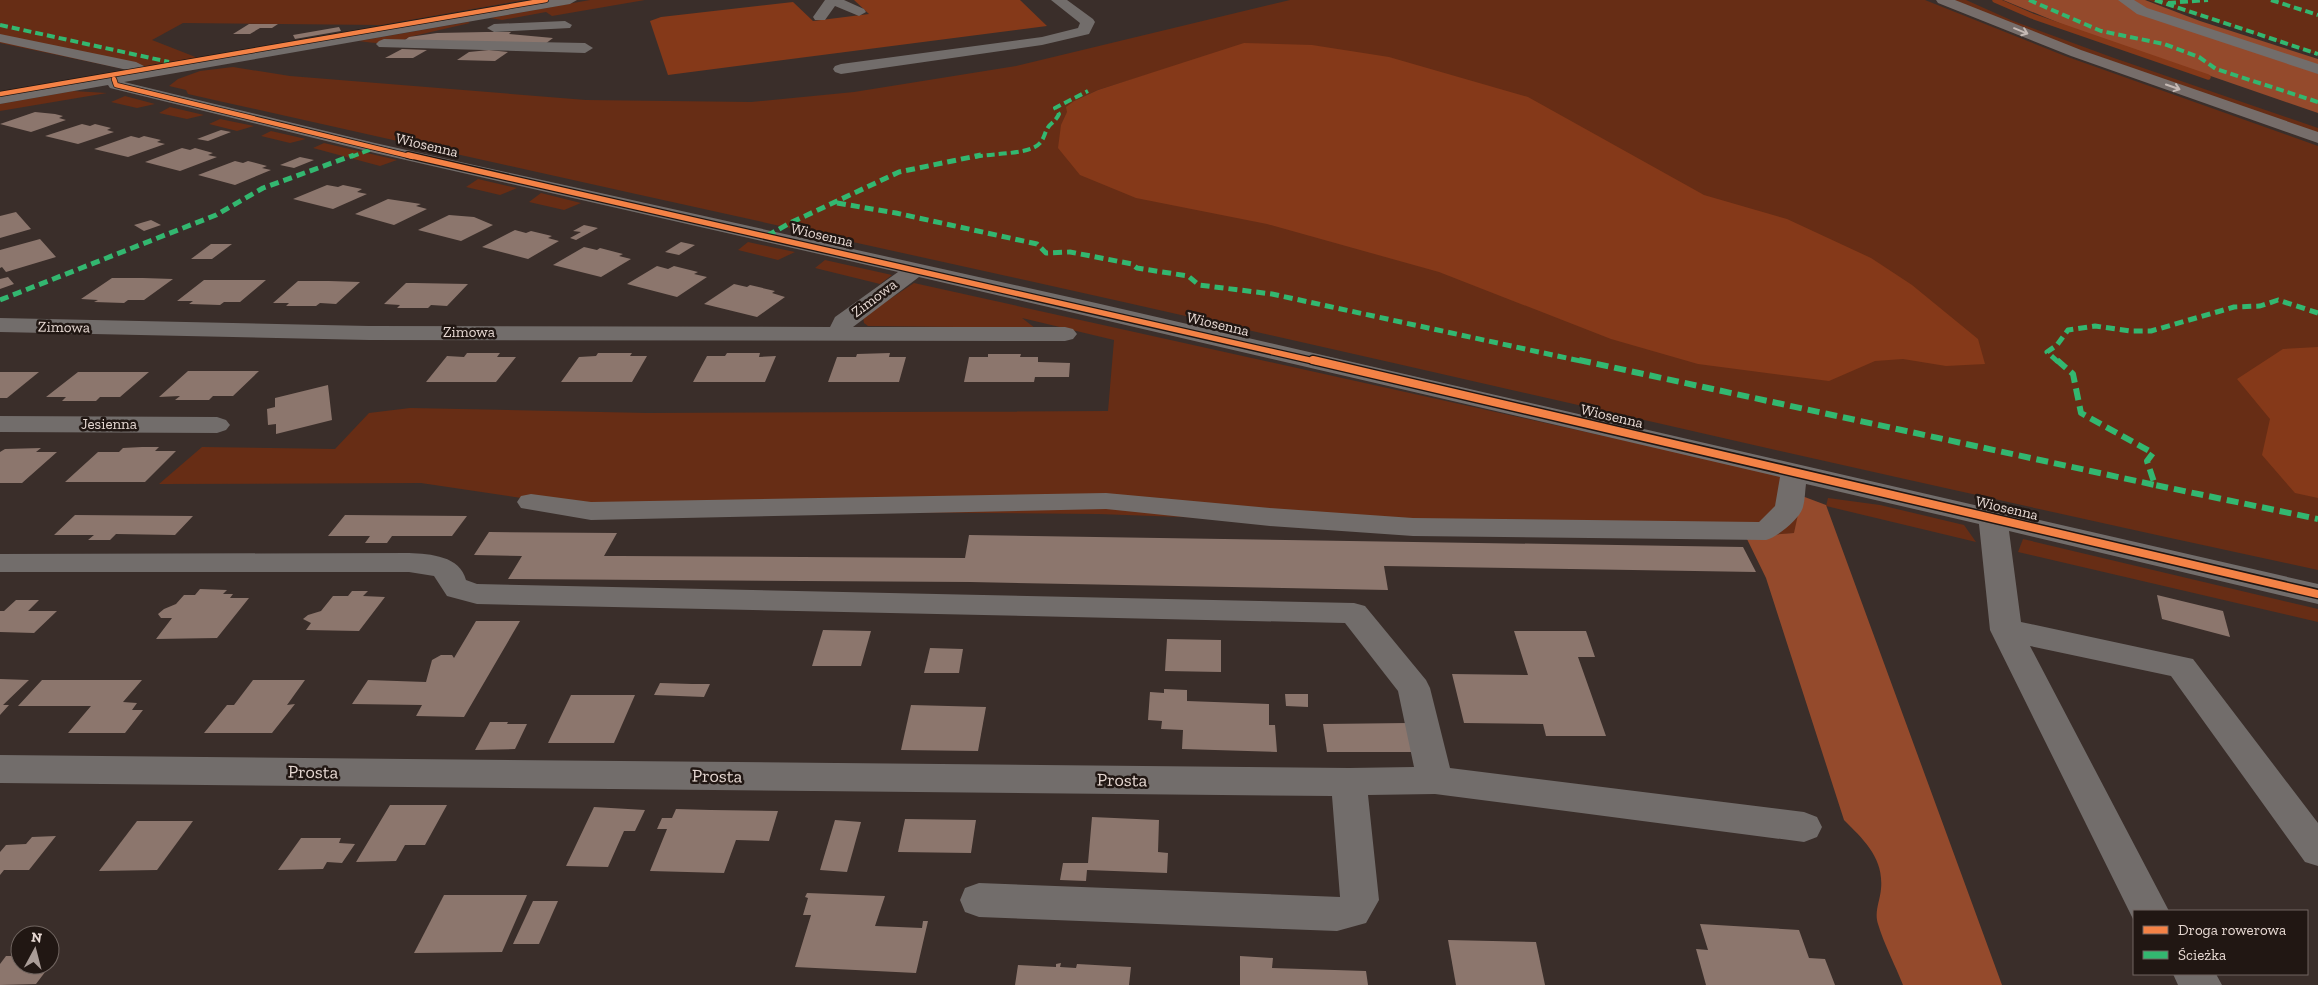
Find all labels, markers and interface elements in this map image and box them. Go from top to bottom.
one-way arrow [2013,27,2028,36]
one-way arrow [2165,83,2180,92]
street label: Wiosenna [394,129,460,161]
street label: Wiosenna [789,219,855,251]
street label: Zimowa [848,275,900,321]
street label: Wiosenna [1185,308,1251,340]
street label: Zimowa [38,318,90,336]
street label: Zimowa [443,323,495,341]
street label: Wiosenna [1579,400,1645,432]
street label: Jesienna [81,415,137,433]
street label: Wiosenna [1974,492,2040,524]
street label: Prosta [288,761,339,783]
street label: Prosta [692,765,743,787]
street label: Prosta [1097,769,1148,791]
legend [2133,910,2308,975]
text: Droga rowerowa [2178,921,2286,939]
north arrow [10,925,60,975]
text: N [30,929,43,947]
text: Ścieżka [2178,946,2226,964]

